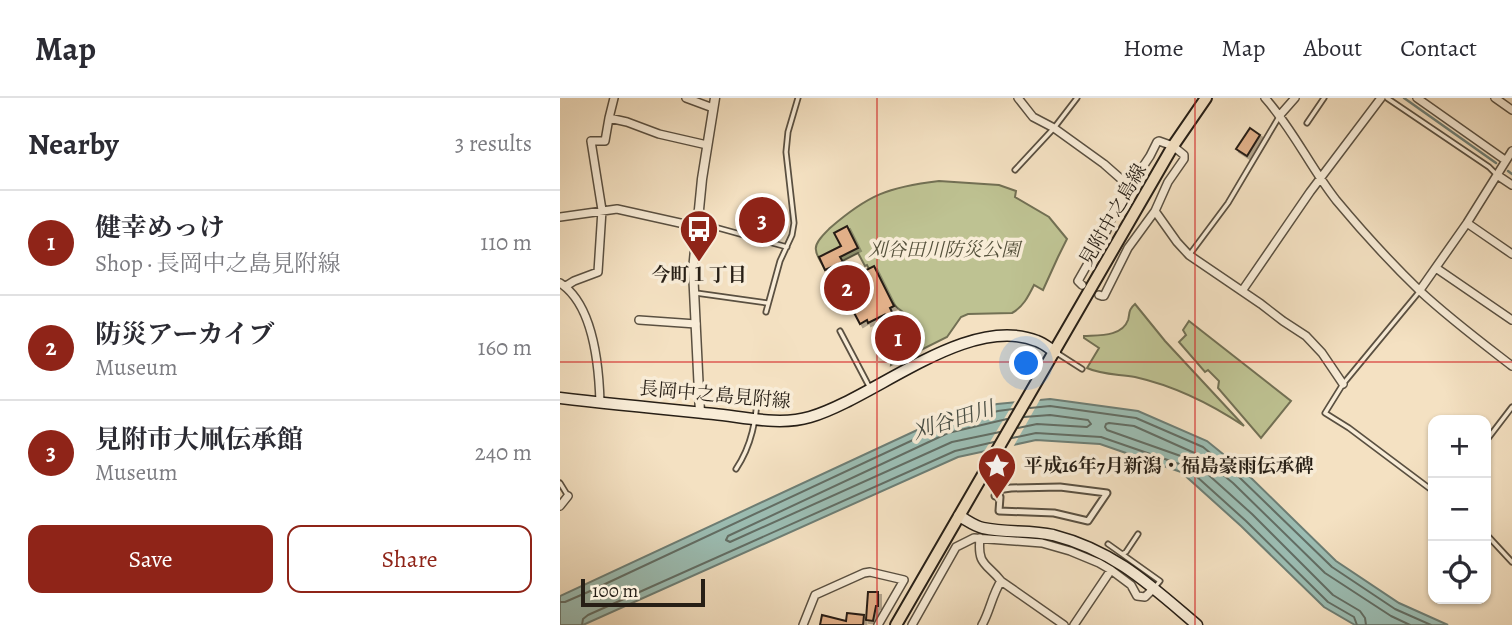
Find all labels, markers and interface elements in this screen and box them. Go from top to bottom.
text: Map [35,26,96,71]
text: Home [1123,32,1184,64]
text: Map [1222,32,1266,64]
text: About [1304,32,1362,64]
text: Contact [1400,32,1477,64]
text: Nearby [28,124,119,164]
text: 3 results [455,128,532,159]
street label: 見附中之島線 [1073,159,1153,271]
pin: 3 [739,194,785,246]
bus stop icon: 今町１丁目 [678,208,720,263]
text: 健幸めっけ [95,210,225,245]
text: 1 [47,227,55,258]
text: 110 m [480,227,532,258]
park label: 刈谷田川防災公園 [868,237,1023,263]
text: Shop · 長岡中之島見附線 [95,248,341,279]
place label: 今町１丁目 [651,262,747,288]
pin: 2 [824,262,870,314]
pin: 1 [875,312,921,364]
text: 防災アーカイブ [95,317,274,352]
text: 2 [45,332,57,363]
text: 160 m [478,332,532,363]
your location [1009,346,1043,380]
text: Museum [95,352,178,383]
street label: 長岡中之島見附線 [638,375,792,415]
water label: 刈谷田川 [909,394,999,446]
map controls [1428,415,1491,604]
button: + [1428,415,1491,478]
text: 見附市大凧伝承館 [95,422,303,457]
text: 3 [46,437,56,468]
text: 240 m [475,437,532,468]
place icon: 平成16年7月新潟・福島豪雨伝承碑 [976,445,1018,500]
place label: 平成16年7月新潟・福島豪雨伝承碑 [1024,453,1314,479]
text: Museum [95,457,178,488]
button: − [1428,478,1491,541]
button: Save [28,525,273,593]
button: Share [287,525,532,593]
button: locate [1428,541,1491,604]
scale bar [581,576,705,608]
text: 100 m [592,578,638,604]

